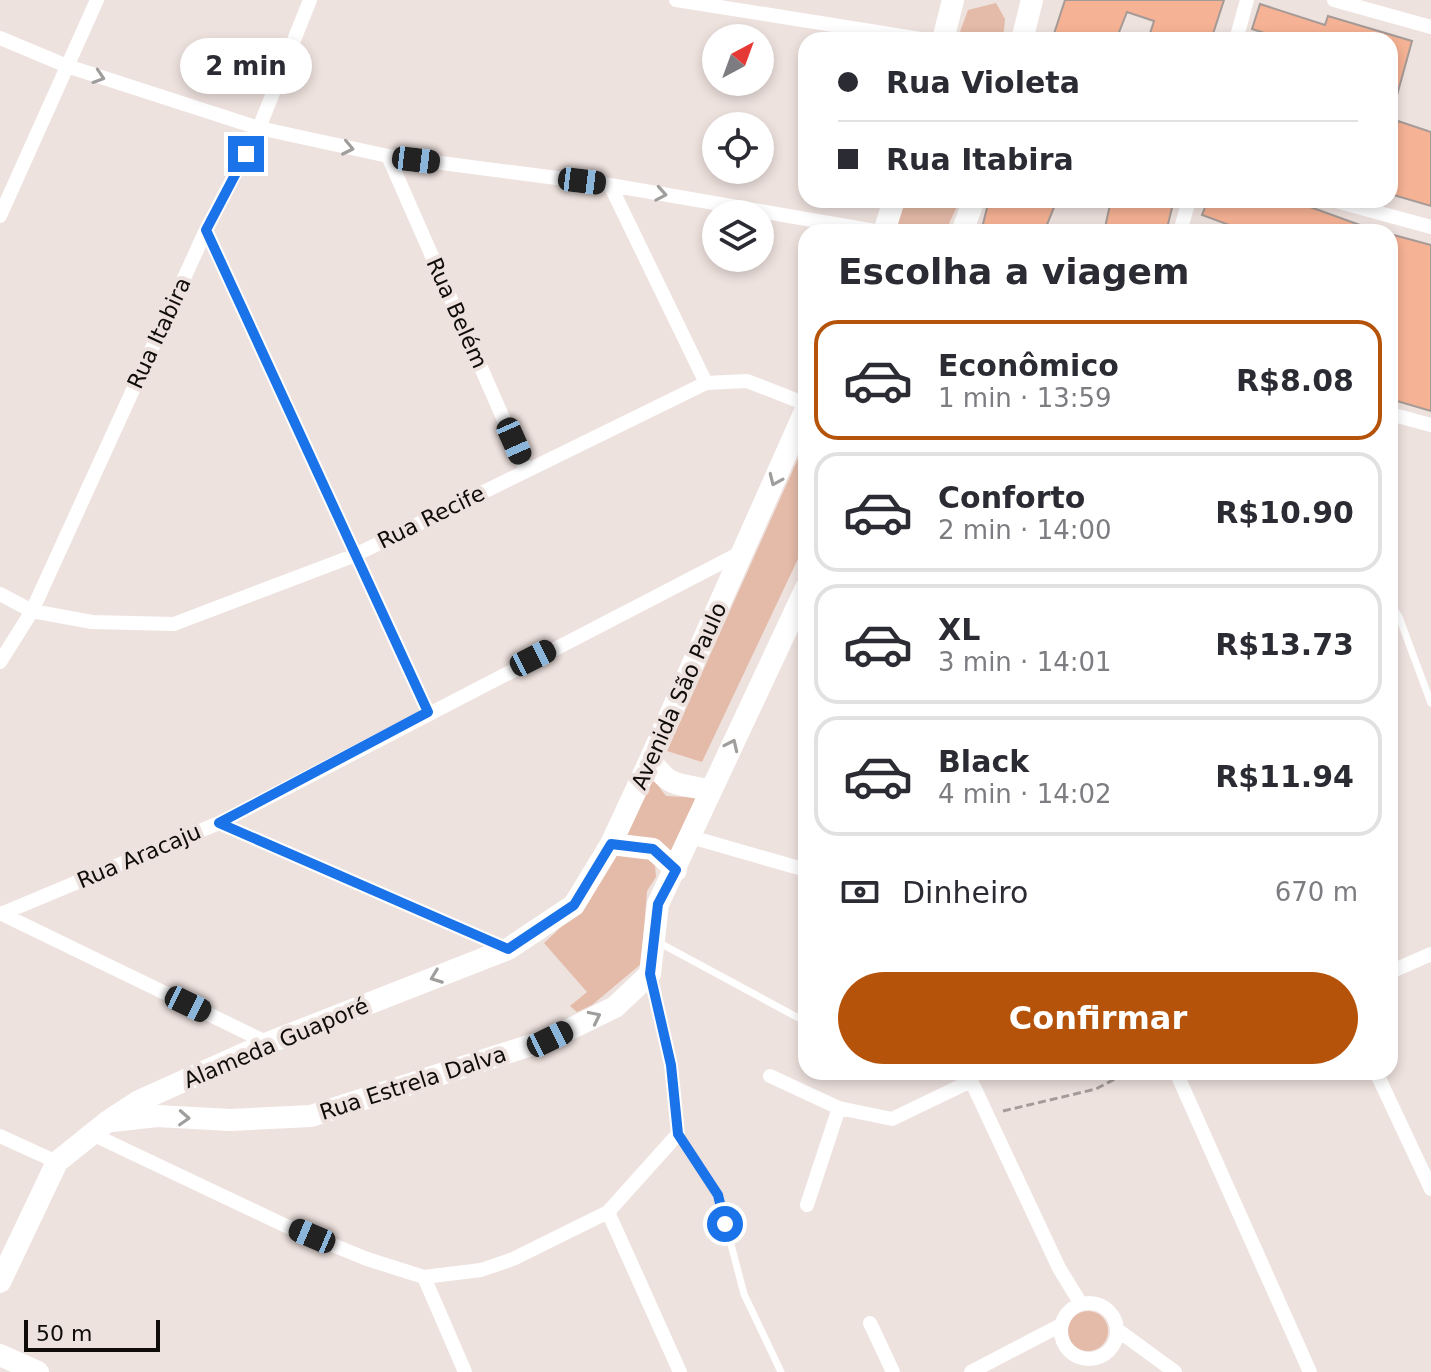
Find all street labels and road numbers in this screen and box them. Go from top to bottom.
street label: Rua Belém [421,254,493,372]
street label: Rua Itabira [122,273,196,393]
street label: Rua Recife [373,480,489,554]
street label: Avenida São Paulo [627,599,731,793]
street label: Rua Aracaju [73,819,205,893]
street label: Alameda Guaporé [180,993,372,1093]
street label: Rua Estrela Dalva [317,1041,509,1125]

